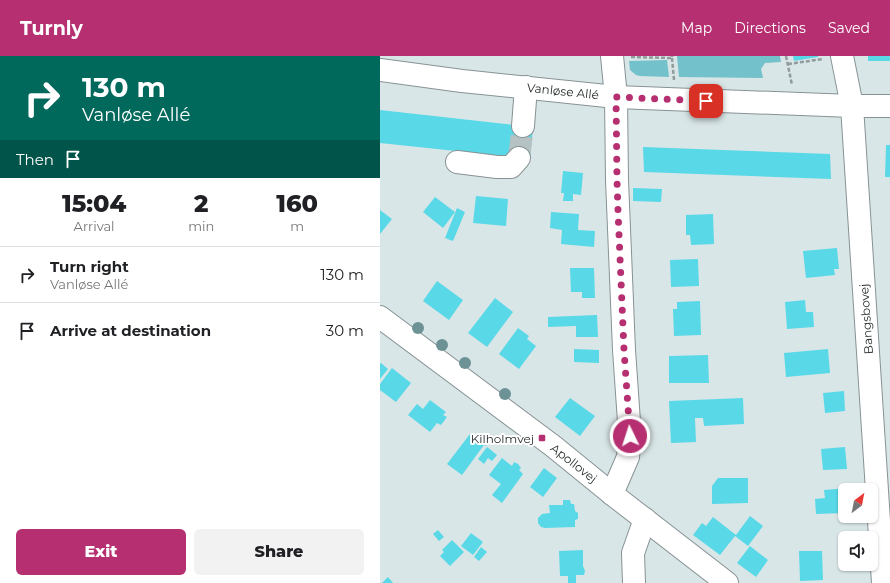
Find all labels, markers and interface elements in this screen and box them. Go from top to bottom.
text: Turnly [20,17,83,40]
text: Map [681,19,712,37]
text: Directions [734,19,806,37]
text: Saved [828,19,870,37]
text: 130 m [82,70,166,104]
icon: right [16,72,68,124]
street label: Vanløse Allé [526,80,600,102]
pin [689,84,723,118]
icon: arrive [695,90,717,112]
text: Vanløse Allé [82,104,190,126]
icon: arrive [62,148,84,170]
text: Then [16,150,54,169]
text: 15:04 [62,189,126,218]
text: 2 [194,189,208,218]
text: 160 [276,189,318,218]
text: Arrival [74,218,115,234]
text: min [188,218,214,234]
text: m [290,218,304,234]
text: Turn right [50,257,129,276]
icon: right [16,264,38,286]
text: 130 m [320,265,364,284]
text: Vanløse Allé [50,276,128,292]
street label: Bangsbovej [856,283,876,355]
icon: arrive [16,320,38,342]
text: Arrive at destination [50,321,211,340]
text: 30 m [326,321,364,340]
position arrow [609,415,651,457]
place label: Kilholmvej [471,431,534,446]
marker: Kilholmvej [537,433,547,443]
street label: Apollovej [548,440,600,486]
north arrow [838,483,878,523]
map controls [838,483,878,571]
button: Exit [16,529,186,575]
button: Share [194,529,364,575]
button: sound [838,531,878,571]

